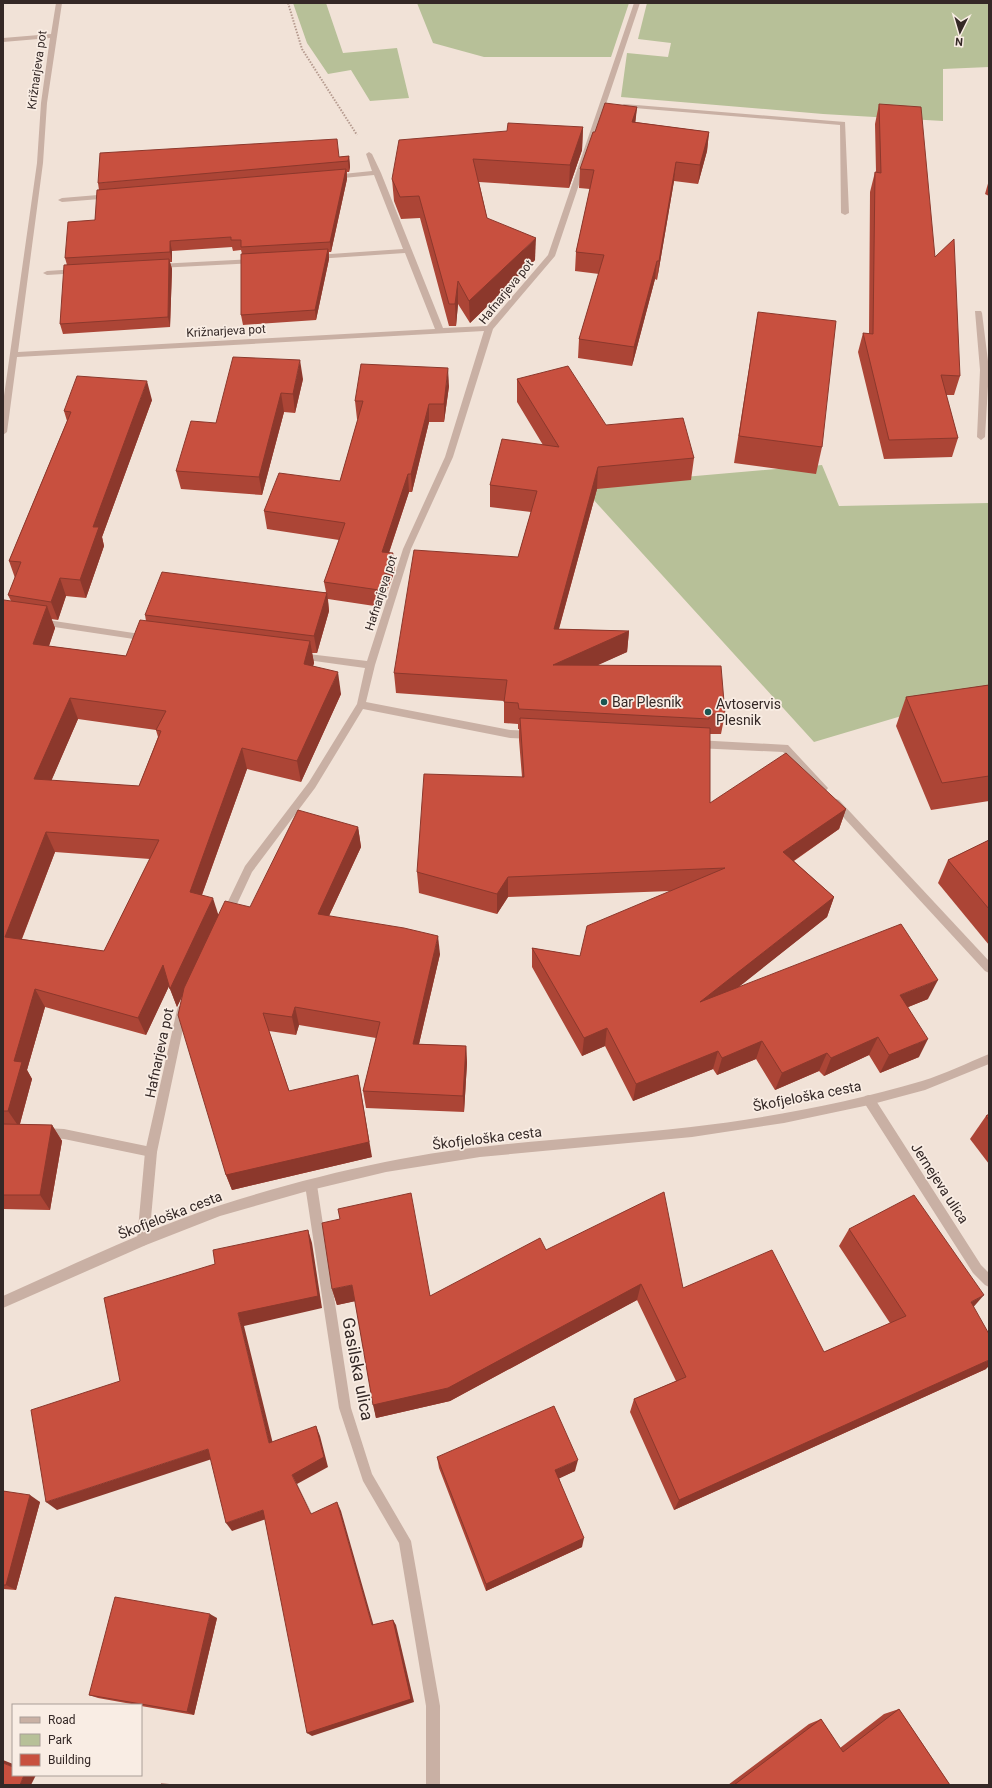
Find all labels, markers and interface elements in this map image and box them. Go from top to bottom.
north arrow [940,12,980,52]
street label: Križnarjeva pot [25,30,49,110]
text: N [955,35,964,48]
street label: Hafnarjeva pot [476,257,536,327]
street label: Križnarjeva pot [186,322,266,340]
street label: Hafnarjeva pot [362,553,400,632]
place label: Bar Plesnik [612,694,683,710]
place label: Avtoservis Plesnik [716,696,781,728]
marker: Bar Plesnik [599,697,609,707]
marker: Avtoservis Plesnik [703,707,713,717]
street label: Hafnarjeva pot [142,1006,176,1099]
street label: Škofjeloška cesta [751,1077,863,1114]
street label: Škofjeloška cesta [431,1122,543,1153]
street label: Jernejeva ulica [908,1140,972,1226]
street label: Škofjeloška cesta [115,1187,224,1242]
street label: Gasilska ulica [338,1316,378,1422]
legend [12,1704,142,1776]
text: Road [48,1713,76,1727]
text: Park [48,1733,73,1747]
text: Building [48,1753,91,1767]

